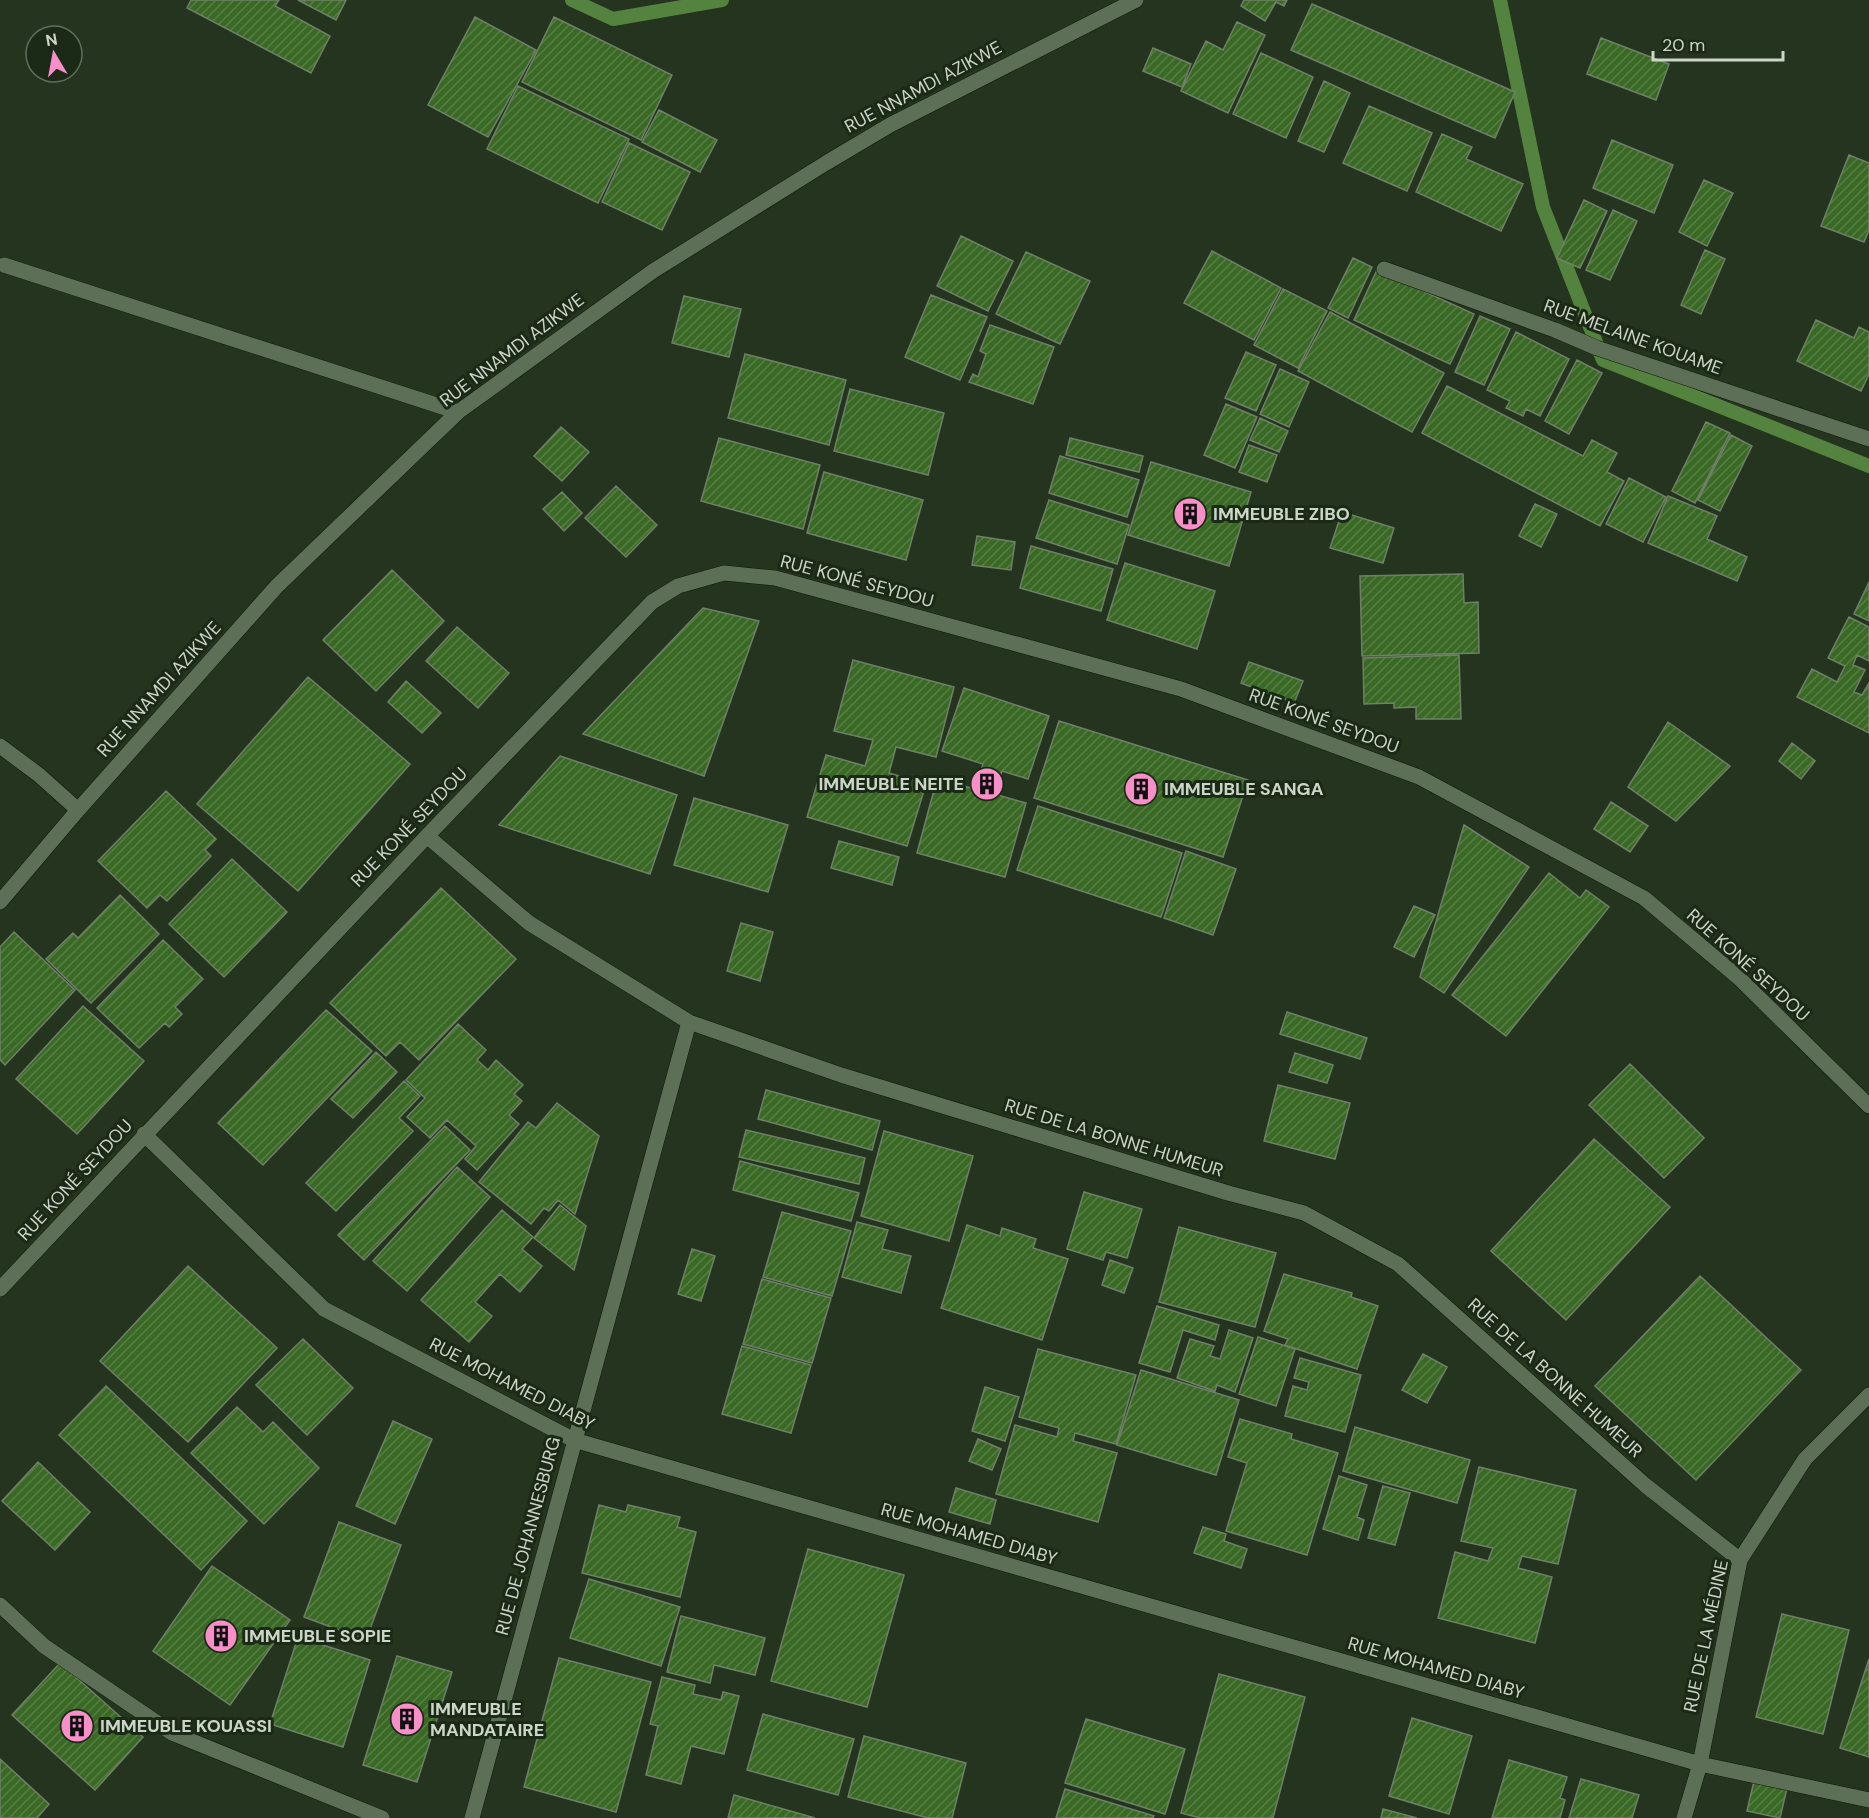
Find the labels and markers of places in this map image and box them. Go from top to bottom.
building icon: IMMEUBLE ZIBO [1172,496,1208,532]
place label: IMMEUBLE ZIBO [1213,502,1350,526]
building icon: IMMEUBLE NEITE [969,766,1005,802]
building icon: IMMEUBLE SANGA [1123,771,1159,807]
place label: IMMEUBLE NEITE [818,772,964,796]
place label: IMMEUBLE SANGA [1164,777,1324,801]
building icon: IMMEUBLE SOPIE [203,1618,239,1654]
place label: IMMEUBLE SOPIE [244,1624,391,1648]
place label: IMMEUBLE MANDATAIRE [430,1697,544,1742]
building icon: IMMEUBLE MANDATAIRE [389,1701,425,1737]
building icon: IMMEUBLE KOUASSI [59,1708,95,1744]
place label: IMMEUBLE KOUASSI [100,1714,272,1738]

